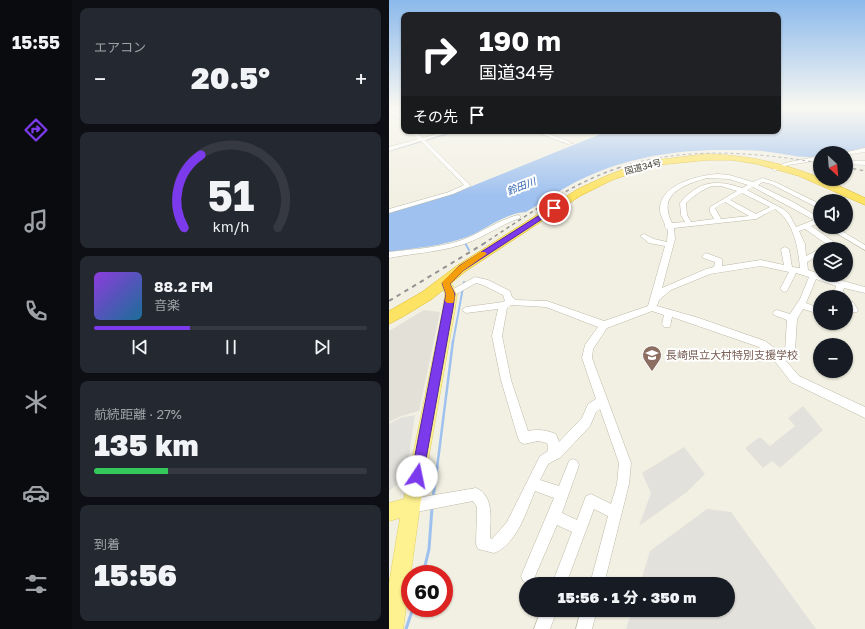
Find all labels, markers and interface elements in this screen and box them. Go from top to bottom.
text: 190 m [479,24,561,57]
icon: right [413,28,465,80]
text: 15:55 [12,31,60,53]
text: エアコン [94,39,146,55]
text: 20.5° [191,60,270,96]
text: 国道34号 [479,61,555,83]
text: − [94,65,106,92]
text: + [355,65,367,92]
icon: arrive [466,104,488,126]
text: その先 [413,107,458,125]
icon: directions [22,116,50,144]
north arrow [813,146,853,186]
map controls [813,146,853,378]
street label: 国道34号 [623,157,663,176]
text: 51 [207,170,254,220]
water label: 鈴田川 [505,174,538,197]
pin [537,191,571,225]
button: sound [813,194,853,234]
icon: arrive [543,197,565,219]
icon: music [22,207,50,235]
text: km/h [212,218,249,235]
button: layers [813,242,853,282]
text: 88.2 FM [154,277,213,295]
button: + [813,290,853,330]
icon: phone [22,297,50,325]
text: 音楽 [154,297,180,313]
icon: previous [129,336,151,358]
icon: pause [220,336,242,358]
icon: next [311,336,333,358]
button: − [813,338,853,378]
school or university icon: 長崎県立大村特別支援学校 [641,344,663,372]
place label: 長崎県立大村特別支援学校 [666,348,798,361]
icon: climate [22,388,50,416]
text: 航続距離 · 27% [94,406,182,422]
text: 135 km [94,427,199,463]
position arrow [396,455,438,497]
icon: car [22,479,50,507]
text: 到着 [94,536,120,552]
text: 15:56 [94,557,177,593]
speed limit sign: 60 [401,565,453,617]
icon: filters [22,570,50,598]
text: 15:56 · 1 分 · 350 m [558,588,696,606]

